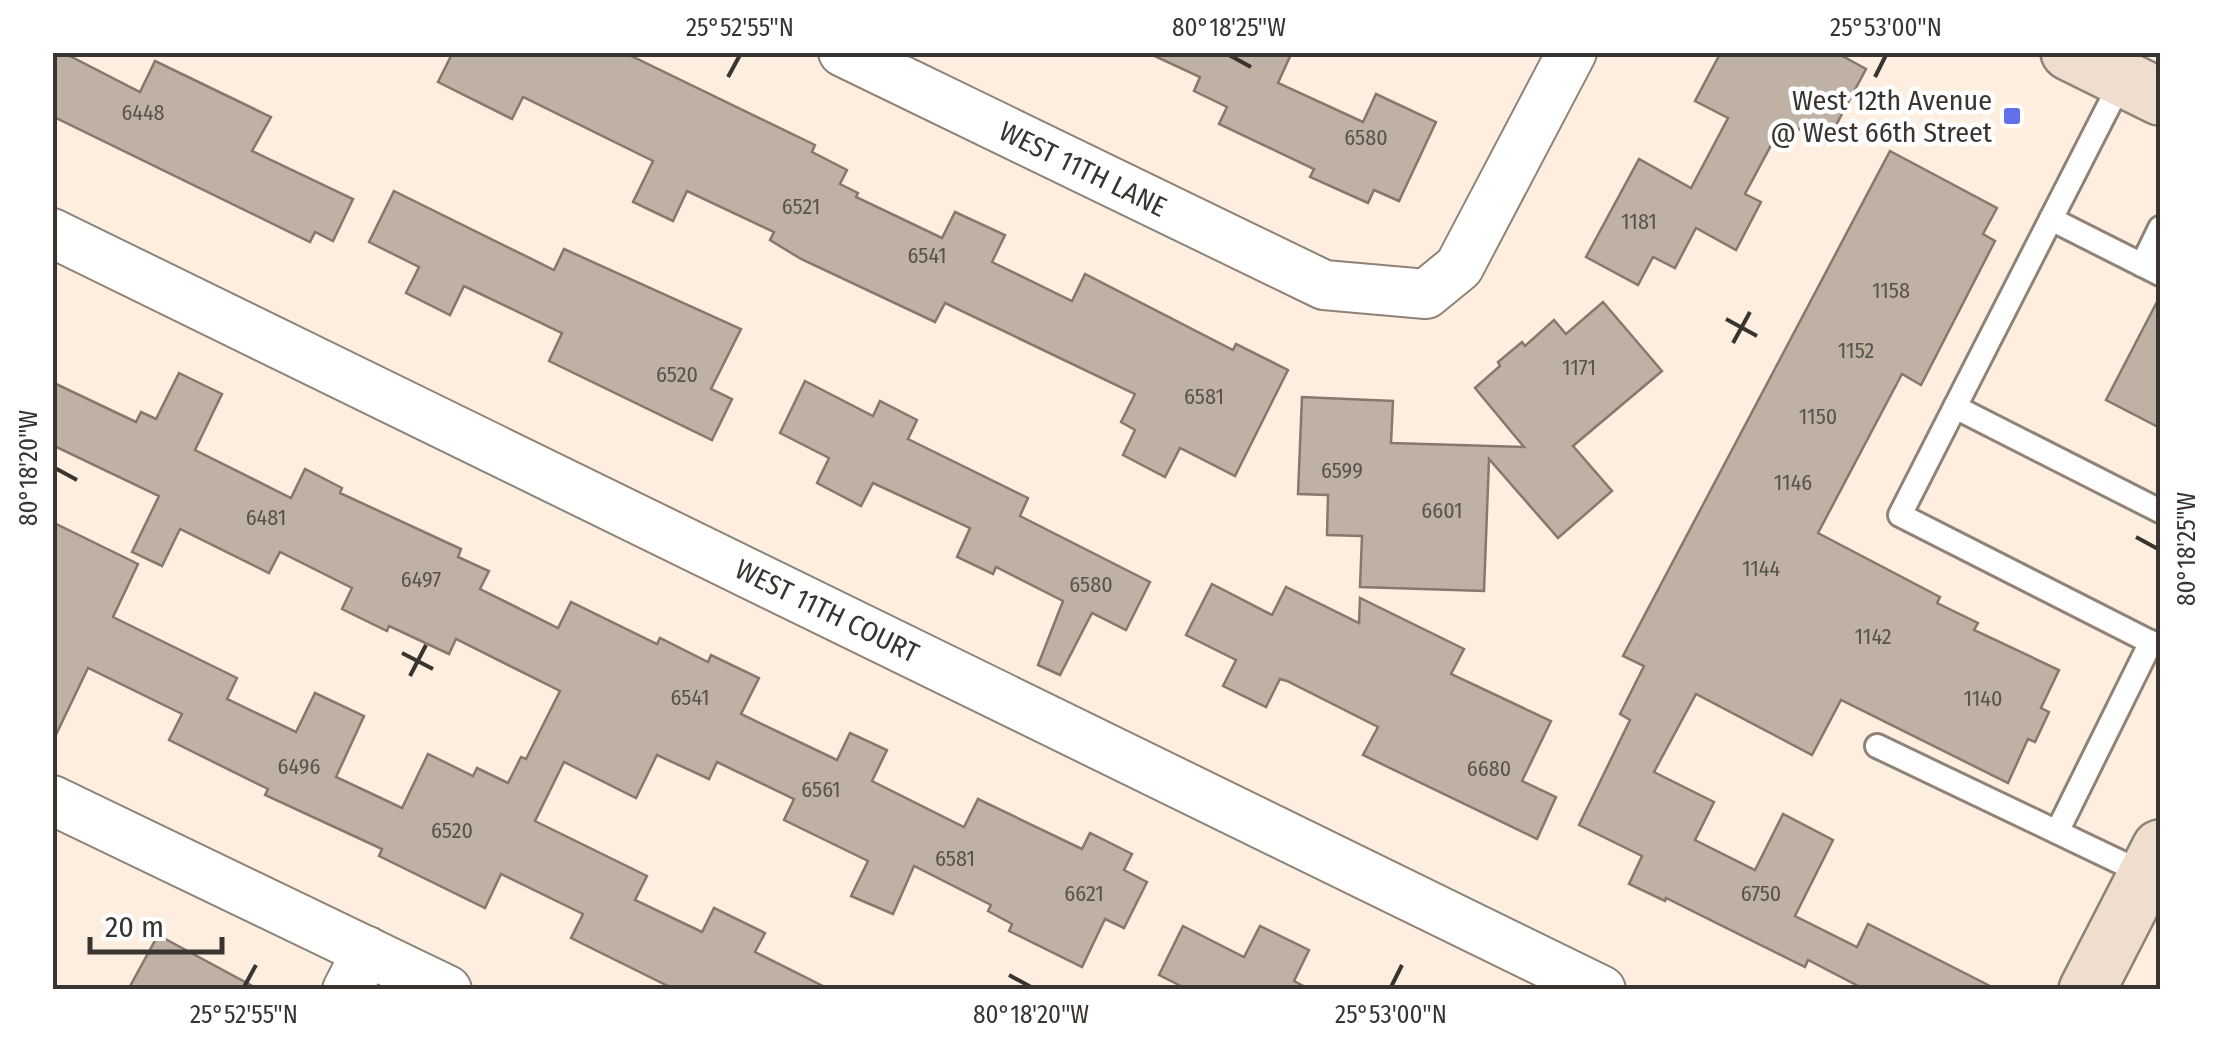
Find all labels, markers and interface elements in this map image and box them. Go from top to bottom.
text: 25°52'55"N [686,13,794,43]
text: 80°18'25"W [1172,13,1286,43]
text: 25°53'00"N [1830,13,1942,43]
place label: West 12th Avenue @ West 66th Street [1770,84,1993,149]
house number: 6448 [121,99,165,126]
marker: West 12th Avenue @ West 66th Street [2001,105,2023,127]
street label: WEST 11TH LANE [994,114,1172,224]
house number: 6580 [1344,124,1388,151]
house number: 6521 [782,193,820,220]
house number: 1181 [1621,208,1657,235]
house number: 6541 [908,242,946,269]
house number: 1158 [1872,277,1910,304]
house number: 1152 [1838,337,1874,364]
house number: 1171 [1562,354,1596,381]
house number: 6520 [656,361,698,388]
house number: 6581 [1184,383,1224,410]
house number: 1150 [1799,403,1837,430]
text: 80°18'20"W [14,410,44,526]
house number: 6599 [1321,457,1363,484]
house number: 1146 [1774,469,1812,496]
text: 80°18'25"W [2172,492,2202,606]
house number: 6601 [1421,497,1463,524]
house number: 6481 [246,504,286,531]
street label: WEST 11TH COURT [730,552,924,670]
house number: 1144 [1742,555,1780,582]
house number: 6497 [401,566,441,593]
house number: 6580 [1069,571,1113,598]
house number: 1142 [1855,623,1891,650]
house number: 6541 [671,684,709,711]
house number: 1140 [1964,685,2002,712]
house number: 6496 [278,753,320,780]
house number: 6680 [1467,755,1511,782]
house number: 6561 [801,776,841,803]
house number: 6520 [431,817,473,844]
house number: 6581 [935,845,975,872]
house number: 6621 [1064,880,1104,907]
house number: 6750 [1741,880,1781,907]
scale bar [90,892,222,954]
text: 20 m [105,909,164,945]
text: 25°52'55"N [190,1000,298,1030]
text: 80°18'20"W [973,1000,1089,1030]
text: 25°53'00"N [1335,1000,1447,1030]

